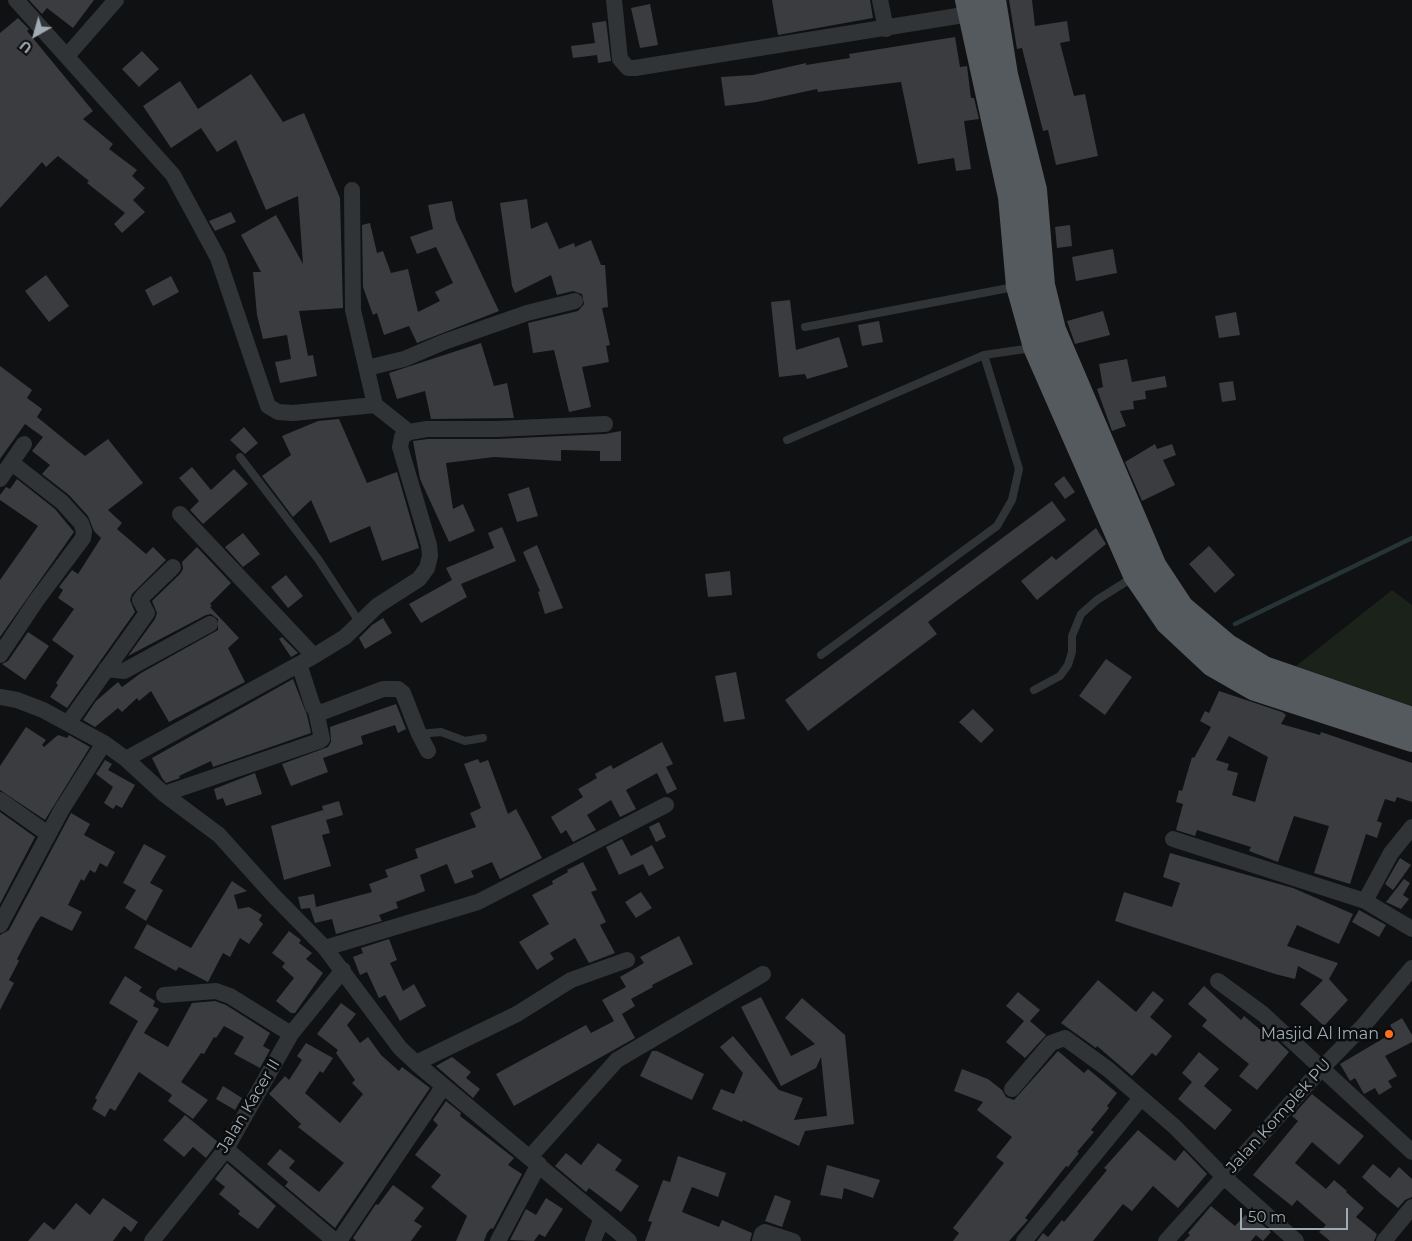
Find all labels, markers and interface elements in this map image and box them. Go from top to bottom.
north arrow [10,10,60,60]
text: U [16,36,36,57]
place label: Masjid Al Iman [1261,1024,1379,1044]
marker: Masjid Al Iman [1383,1028,1395,1040]
street label: Jalan Komplek PU [1223,1055,1335,1177]
street label: Jalan Kacer II [214,1056,284,1156]
scale bar [1242,1198,1350,1230]
text: 50 m [1248,1207,1286,1226]

